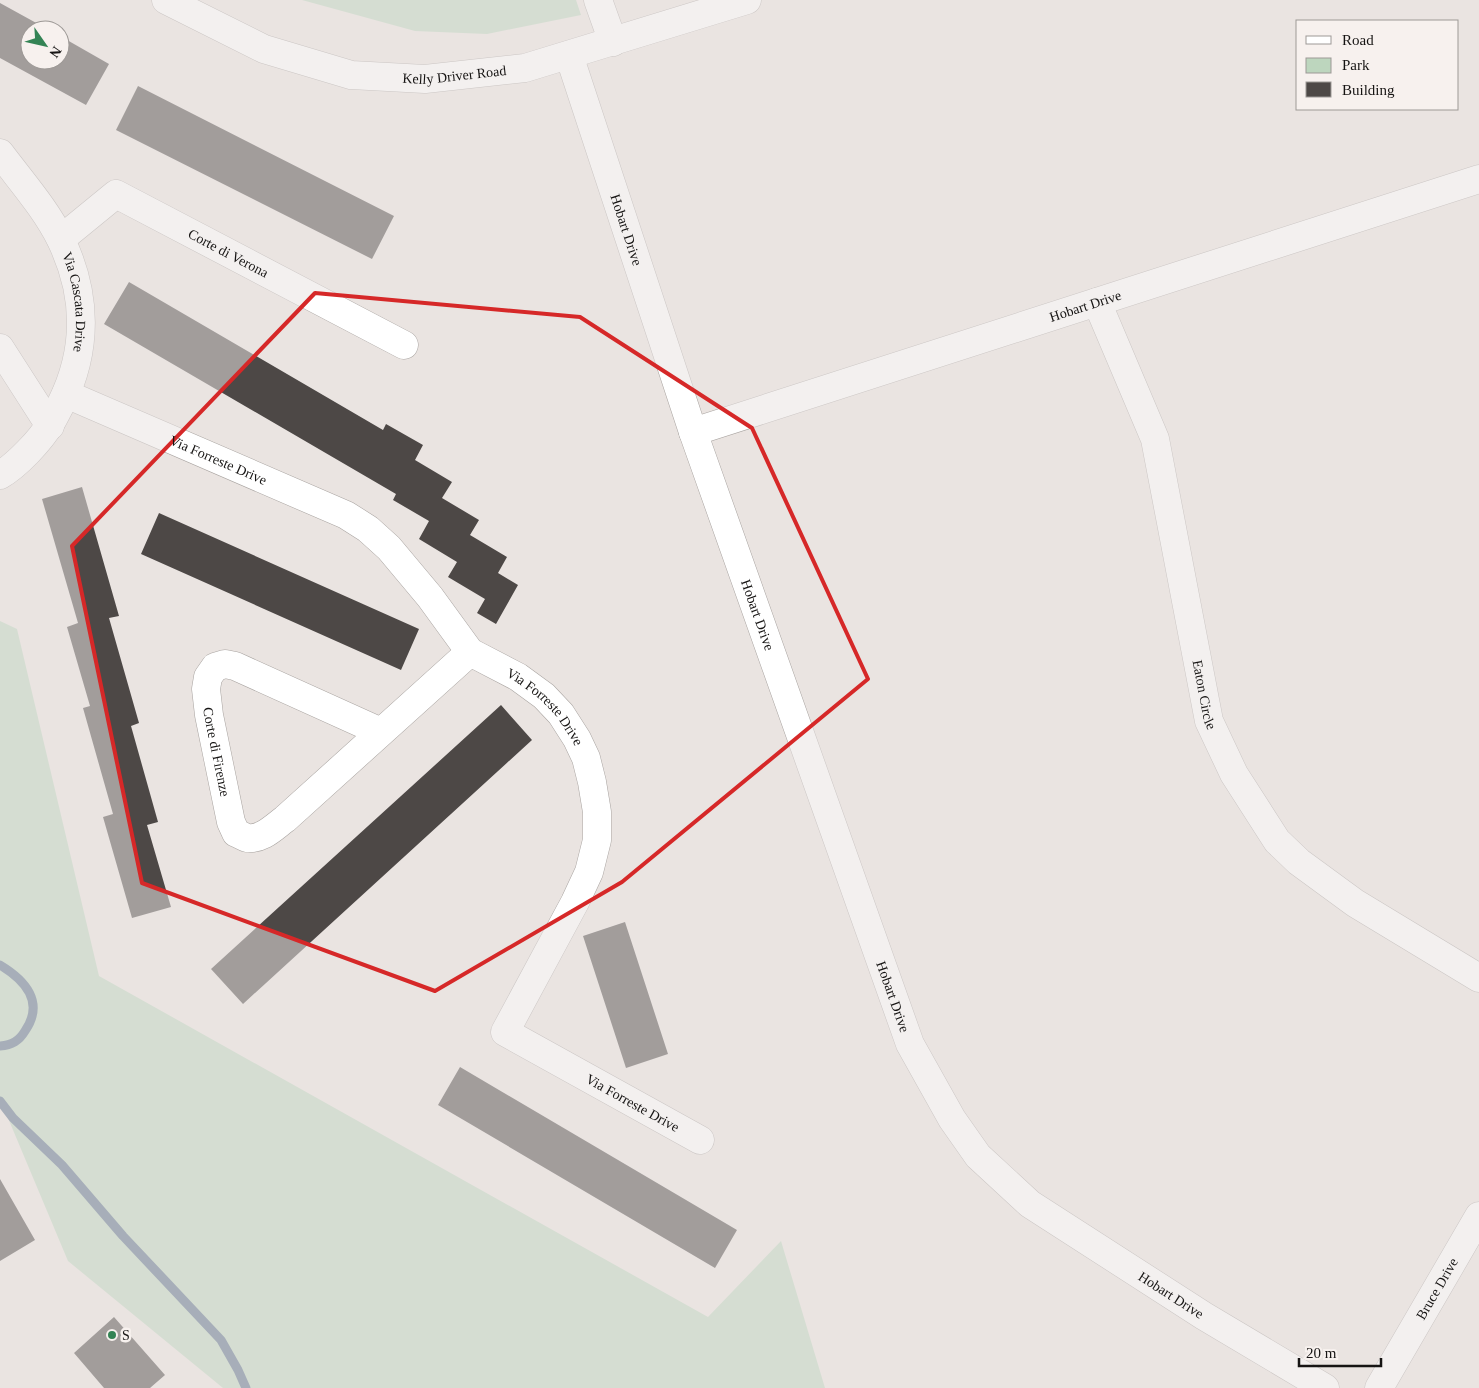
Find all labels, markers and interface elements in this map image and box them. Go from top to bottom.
north arrow [20,20,70,70]
legend [1296,20,1459,110]
text: Road [1342,32,1374,48]
text: N [46,44,64,60]
text: Park [1342,57,1370,73]
street label: Kelly Driver Road [402,63,507,87]
text: Building [1342,82,1395,98]
street label: Hobart Drive [607,192,645,268]
street label: Corte di Verona [186,226,272,281]
street label: Via Cascata Drive [59,250,88,353]
street label: Hobart Drive [1048,288,1123,325]
street label: Via Forreste Drive [167,433,269,488]
street label: Hobart Drive [738,578,777,653]
street label: Eaton Circle [1189,659,1219,732]
street label: Via Forreste Drive [504,665,586,748]
street label: Corte di Firenze [200,706,233,798]
street label: Hobart Drive [873,959,912,1034]
street label: Via Forreste Drive [583,1071,682,1135]
street label: Bruce Drive [1413,1255,1461,1322]
street label: Hobart Drive [1136,1269,1206,1322]
place label: S [122,1328,130,1343]
marker: S [106,1329,118,1341]
scale bar [1299,1336,1382,1368]
text: 20 m [1306,1345,1337,1361]

